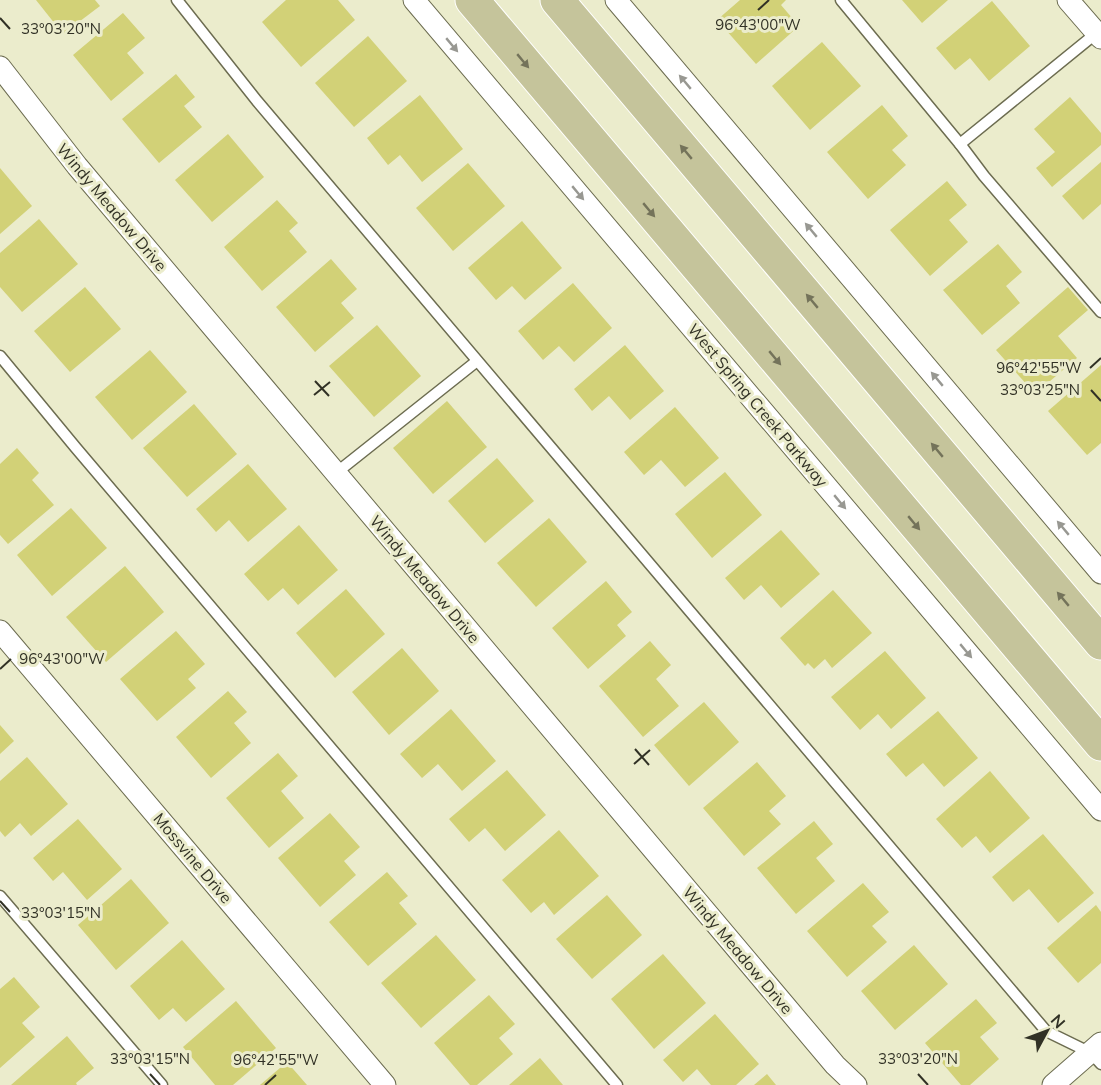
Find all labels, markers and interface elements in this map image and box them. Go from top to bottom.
text: 96°43'00"W [715,15,801,34]
text: 33°03'20"N [21,19,101,38]
one-way arrow [445,37,458,52]
one-way arrow [516,53,529,68]
one-way arrow [679,75,692,90]
street label: Windy Meadow Drive [53,139,171,275]
one-way arrow [679,144,692,160]
one-way arrow [571,185,584,200]
one-way arrow [642,202,655,217]
one-way arrow [805,223,818,238]
one-way arrow [805,293,818,309]
street label: West Spring Creek Parkway [684,319,833,491]
one-way arrow [768,350,781,365]
text: 96°42'55"W [996,358,1082,377]
one-way arrow [931,372,944,387]
text: 33°03'25"N [1000,380,1080,399]
one-way arrow [931,442,944,458]
one-way arrow [833,494,846,509]
street label: Windy Meadow Drive [366,511,484,647]
one-way arrow [908,515,921,531]
one-way arrow [1057,521,1070,536]
one-way arrow [1057,592,1070,607]
one-way arrow [960,643,973,659]
text: 96°43'00"W [19,649,105,668]
street label: Mossvine Drive [149,809,237,907]
street label: Windy Meadow Drive [679,882,797,1018]
text: 33°03'15"N [21,903,101,922]
north arrow [1017,1001,1077,1061]
text: N [1047,1010,1070,1032]
text: 33°03'15"N [110,1049,190,1068]
text: 33°03'20"N [878,1049,958,1068]
text: 96°42'55"W [233,1050,319,1069]

